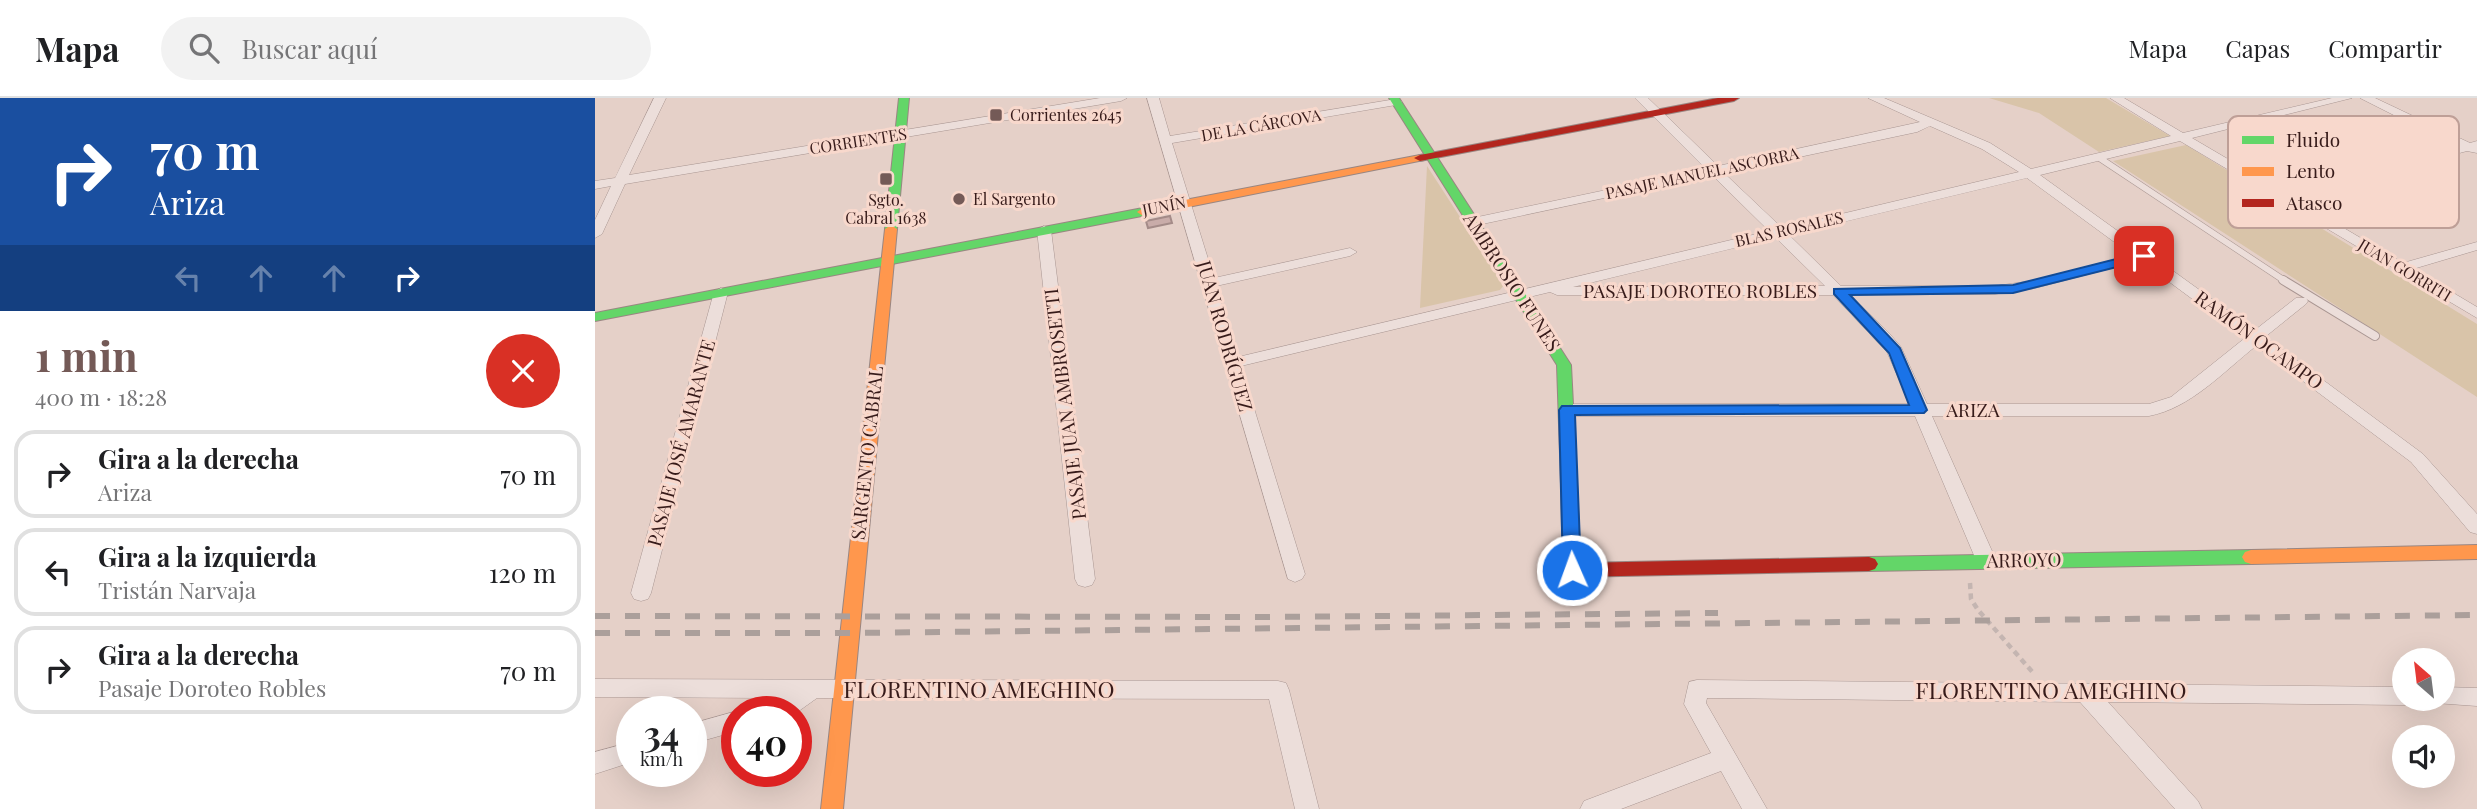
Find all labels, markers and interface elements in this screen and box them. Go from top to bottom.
search box [161,17,651,80]
text: Mapa [35,26,119,70]
icon: search [185,29,223,67]
text: Buscar aquí [241,31,378,66]
text: Mapa [2129,32,2187,64]
text: Capas [2225,32,2290,64]
text: Compartir [2328,32,2442,64]
street label: DE LA CÁRCOVA [1199,103,1323,145]
place label: Corrientes 2645 [1010,104,1122,125]
marker: Corrientes 2645 [988,107,1004,123]
legend [2228,116,2459,228]
text: 70 m [150,117,260,182]
street label: CORRIENTES [808,122,908,159]
icon: right [35,126,126,217]
text: Fluido [2286,126,2340,152]
street label: PASAJE MANUEL ASCORRA [1603,142,1801,203]
text: Lento [2286,157,2335,183]
marker: Sgto. Cabral 1638 [878,171,894,187]
text: Ariza [150,180,225,223]
place label: El Sargento [973,188,1056,209]
place label: Sgto. Cabral 1638 [845,189,927,228]
text: Atasco [2285,189,2342,215]
marker: El Sargento [951,191,967,207]
street label: JUNÍN [1139,191,1188,220]
street label: AMBROSIO FUNES [1458,206,1567,356]
street label: BLAS ROSALES [1733,206,1845,251]
pin [2114,226,2174,286]
street label: JUAN GORRITI [2354,233,2456,306]
icon: arrive [2125,237,2163,275]
street label: JUAN RODRÍGUEZ [1192,256,1260,414]
icon: left [169,259,207,297]
icon: ahead [242,259,280,297]
icon: ahead [315,259,353,297]
icon: right [388,259,426,297]
street label: PASAJE DOROTEO ROBLES [1583,277,1817,303]
street label: RAMÓN OCAMPO [2190,284,2329,395]
street label: PASAJE JUAN AMBROSETTI [1037,287,1091,521]
text: 1 min [35,327,138,383]
button: close [486,334,560,408]
street label: PASAJE JOSÉ AMARANTE [640,336,720,549]
street label: SARGENTO CABRAL [844,365,888,541]
text: 400 m · 18:28 [35,381,167,412]
street label: ARIZA [1945,396,2001,422]
text: Gira a la derecha [98,441,299,476]
icon: right [39,455,77,493]
text: 70 m [500,457,556,492]
text: Ariza [98,476,152,507]
position arrow [1535,533,1609,607]
text: Gira a la izquierda [98,539,317,574]
street label: ARROYO [1985,545,2062,573]
icon: left [39,553,77,591]
text: 120 m [489,555,556,590]
text: Tristán Narvaja [98,574,256,605]
text: Gira a la derecha [98,637,299,672]
north arrow [2392,648,2455,710]
map controls [2392,648,2455,788]
icon: right [39,651,77,689]
text: 70 m [500,653,556,688]
text: Pasaje Doroteo Robles [98,672,326,703]
street label: FLORENTINO AMEGHINO [843,673,1115,704]
street label: FLORENTINO AMEGHINO [1915,674,2187,705]
speed limit sign: 40 [721,696,812,787]
text: 34 [644,709,679,756]
button: sound [2392,725,2455,788]
text: km/h [640,747,683,771]

